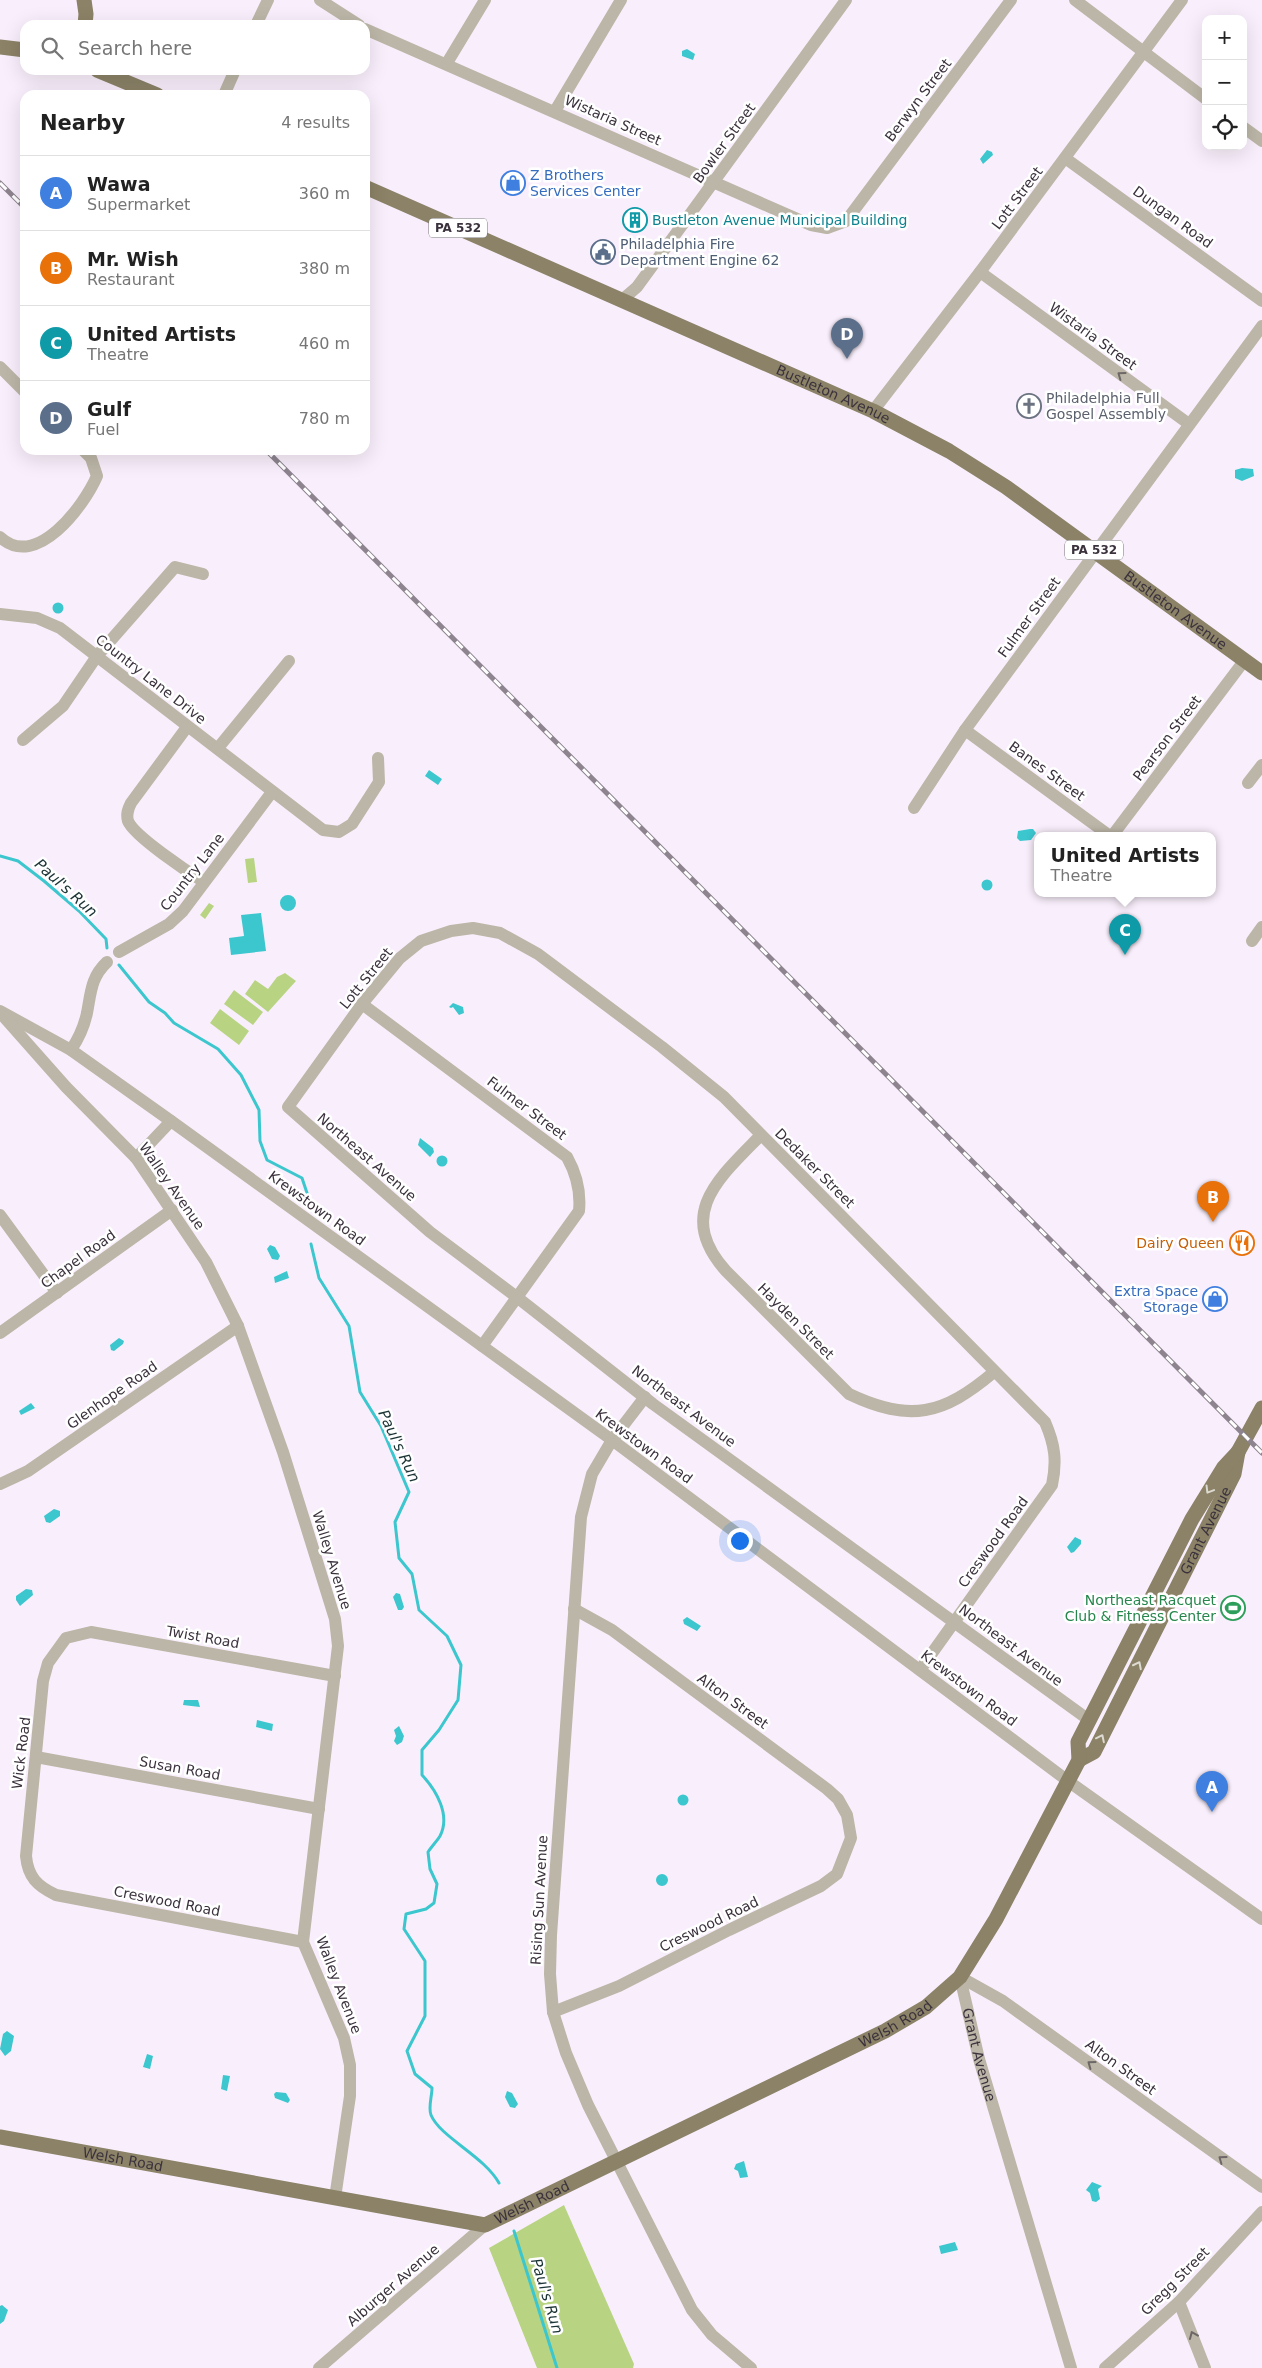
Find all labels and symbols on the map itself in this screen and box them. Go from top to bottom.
street label: Berwyn Street [882,55,955,145]
street label: Wistaria Street [562,92,664,149]
street label: Bowler Street [690,100,759,186]
street label: Lott Street [988,163,1046,232]
place label: Z Brothers Services Center [530,167,641,199]
shop icon: Z Brothers Services Center [500,170,526,196]
street label: Dungan Road [1130,183,1216,251]
building icon: Bustleton Avenue Municipal Building [622,207,648,233]
place label: Bustleton Avenue Municipal Building [652,212,908,228]
road number: PA 532 [429,218,487,238]
place label: Philadelphia Fire Department Engine 62 [620,236,779,268]
public building icon: Philadelphia Fire Department Engine 62 [590,239,616,265]
street label: Wistaria Street [1046,299,1140,373]
pin: D [831,318,863,359]
street label: Bustleton Avenue [774,361,893,427]
one-way arrow [1117,372,1127,381]
place label: Philadelphia Full Gospel Assembly [1046,390,1166,422]
church icon: Philadelphia Full Gospel Assembly [1016,393,1042,419]
road number: PA 532 [1065,540,1123,560]
street label: Bustleton Avenue [1121,567,1230,653]
street label: Fulmer Street [995,573,1064,660]
street label: Country Lane Drive [93,631,209,727]
street label: Pearson Street [1130,692,1205,784]
street label: Banes Street [1006,738,1088,804]
street label: Country Lane [157,830,227,914]
water label: Paul's Run [31,855,101,921]
pin: C [1109,914,1141,955]
street label: Lott Street [336,944,396,1012]
street label: Fulmer Street [484,1073,570,1143]
street label: Northeast Avenue [314,1110,420,1204]
street label: Dedaker Street [772,1125,858,1211]
street label: Walley Avenue [136,1139,208,1233]
street label: Krewstown Road [265,1167,369,1249]
pin: B [1197,1181,1229,1222]
street label: Chapel Road [38,1227,118,1291]
restaurant icon: Dairy Queen [1229,1230,1255,1256]
place label: Dairy Queen [1136,1235,1224,1251]
street label: Hayden Street [755,1280,838,1363]
place label: Extra Space Storage [1114,1283,1198,1315]
shop icon: Extra Space Storage [1202,1286,1228,1312]
street label: Glenhope Road [64,1358,160,1432]
street label: Northeast Avenue [629,1362,739,1450]
street label: Krewstown Road [592,1405,696,1487]
water label: Paul's Run [374,1407,424,1485]
street label: Grant Avenue [1177,1484,1234,1577]
one-way arrow [1206,1485,1216,1494]
street label: Creswood Road [955,1494,1031,1590]
street label: Walley Avenue [309,1509,355,1611]
your location [727,1528,753,1554]
place label: Northeast Racquet Club & Fitness Center [1065,1592,1217,1624]
sports icon: Northeast Racquet Club & Fitness Center [1220,1595,1246,1621]
street label: Northeast Avenue [956,1601,1066,1689]
street label: Twist Road [164,1623,241,1651]
street label: Krewstown Road [918,1647,1020,1729]
one-way arrow [1132,1661,1142,1670]
street label: Alton Street [695,1670,772,1732]
street label: Wick Road [9,1716,33,1790]
one-way arrow [1095,1734,1105,1743]
street label: Susan Road [138,1753,222,1783]
pin: A [1196,1771,1228,1812]
street label: Rising Sun Avenue [528,1835,550,1965]
street label: Creswood Road [112,1883,222,1919]
street label: Creswood Road [657,1893,761,1955]
street label: Walley Avenue [313,1934,365,2036]
street label: Welsh Road [856,1997,936,2050]
street label: Grant Avenue [959,2006,999,2103]
street label: Alton Street [1083,2036,1160,2098]
one-way arrow [1087,2061,1096,2070]
street label: Welsh Road [82,2144,164,2174]
one-way arrow [1219,2156,1228,2165]
street label: Welsh Road [492,2177,572,2227]
street label: Alburger Avenue [344,2241,442,2329]
street label: Gregg Street [1138,2243,1213,2318]
water label: Paul's Run [527,2256,567,2336]
one-way arrow [1188,2331,1199,2340]

